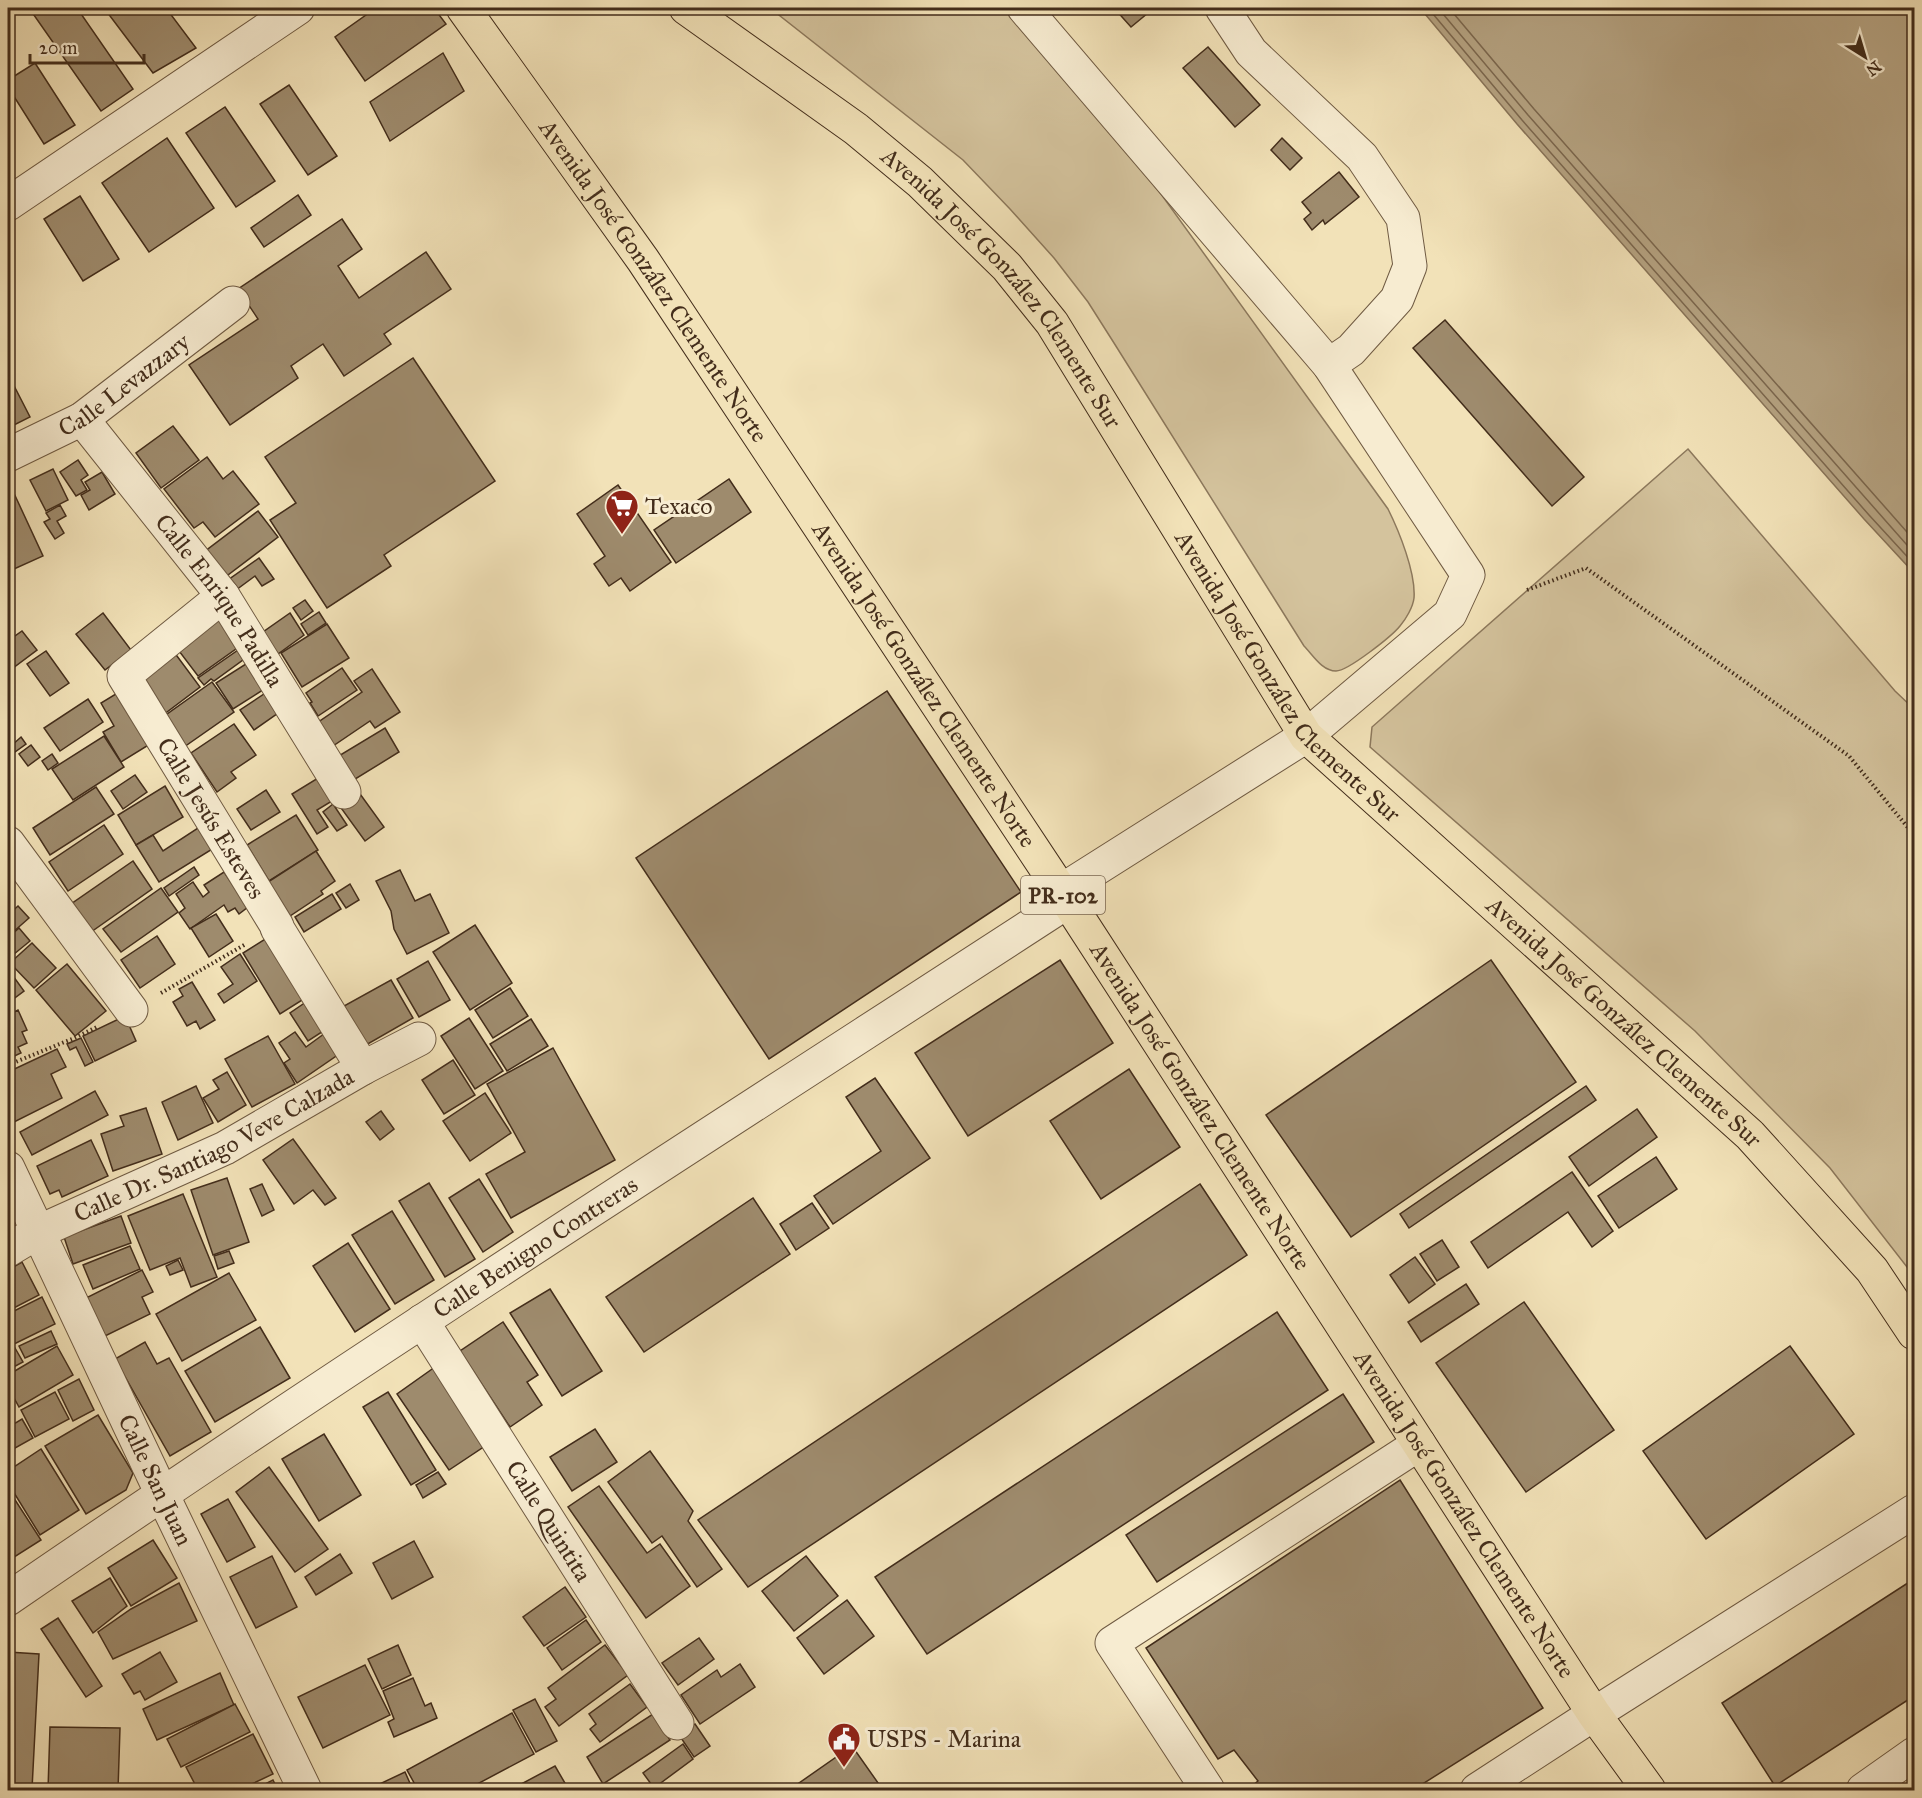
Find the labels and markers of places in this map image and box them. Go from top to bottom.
supermarket icon: Texaco [604,488,640,535]
place label: Texaco [645,491,713,521]
public building icon: USPS - Marina [826,1721,862,1768]
place label: USPS - Marina [867,1724,1022,1754]

